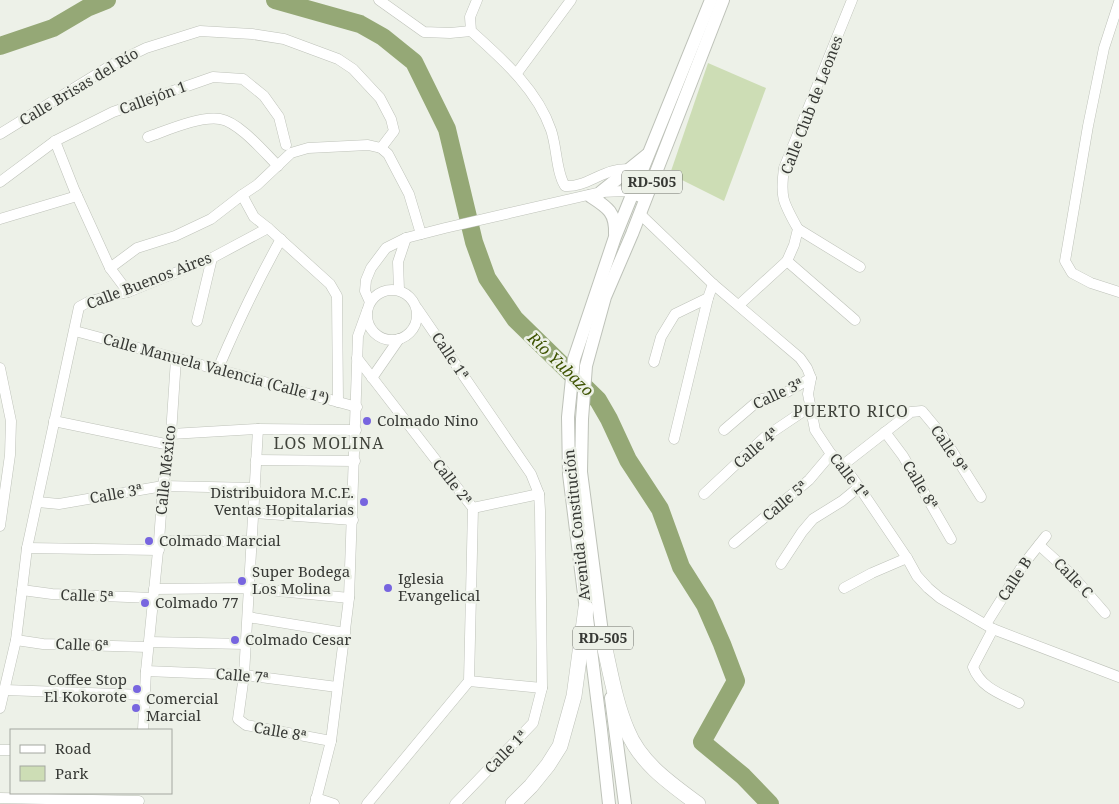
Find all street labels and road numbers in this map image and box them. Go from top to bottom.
street label: Calle Club de Leones [775,32,847,177]
street label: Calle Brisas del Río [15,43,142,130]
street label: Callejón 1 [116,76,189,118]
road number: RD-505 [622,170,682,193]
street label: Calle Buenos Aires [83,247,214,313]
street label: Calle Manuela Valencia (Calle 1ª) [101,328,332,408]
street label: Calle 1ª [428,328,474,383]
street label: Calle 3ª [749,373,806,413]
street label: Calle 9ª [927,421,973,476]
street label: Calle 4ª [729,422,782,472]
street label: Calle México [150,424,180,516]
street label: Avenida Constitución [558,448,594,602]
street label: Calle 1ª [826,448,874,503]
street label: Calle 2ª [429,454,477,509]
street label: Calle 8ª [899,457,943,513]
street label: Calle 5ª [758,475,811,525]
street label: Calle 3ª [88,479,144,507]
street label: Calle B [993,553,1036,604]
street label: Calle C [1050,553,1098,602]
street label: Calle 5ª [60,584,114,606]
road number: RD-505 [573,626,633,650]
street label: Calle 6ª [55,633,109,655]
street label: Calle 7ª [215,663,270,687]
street label: Calle 8ª [252,717,308,746]
street label: Calle 1ª [480,725,531,777]

